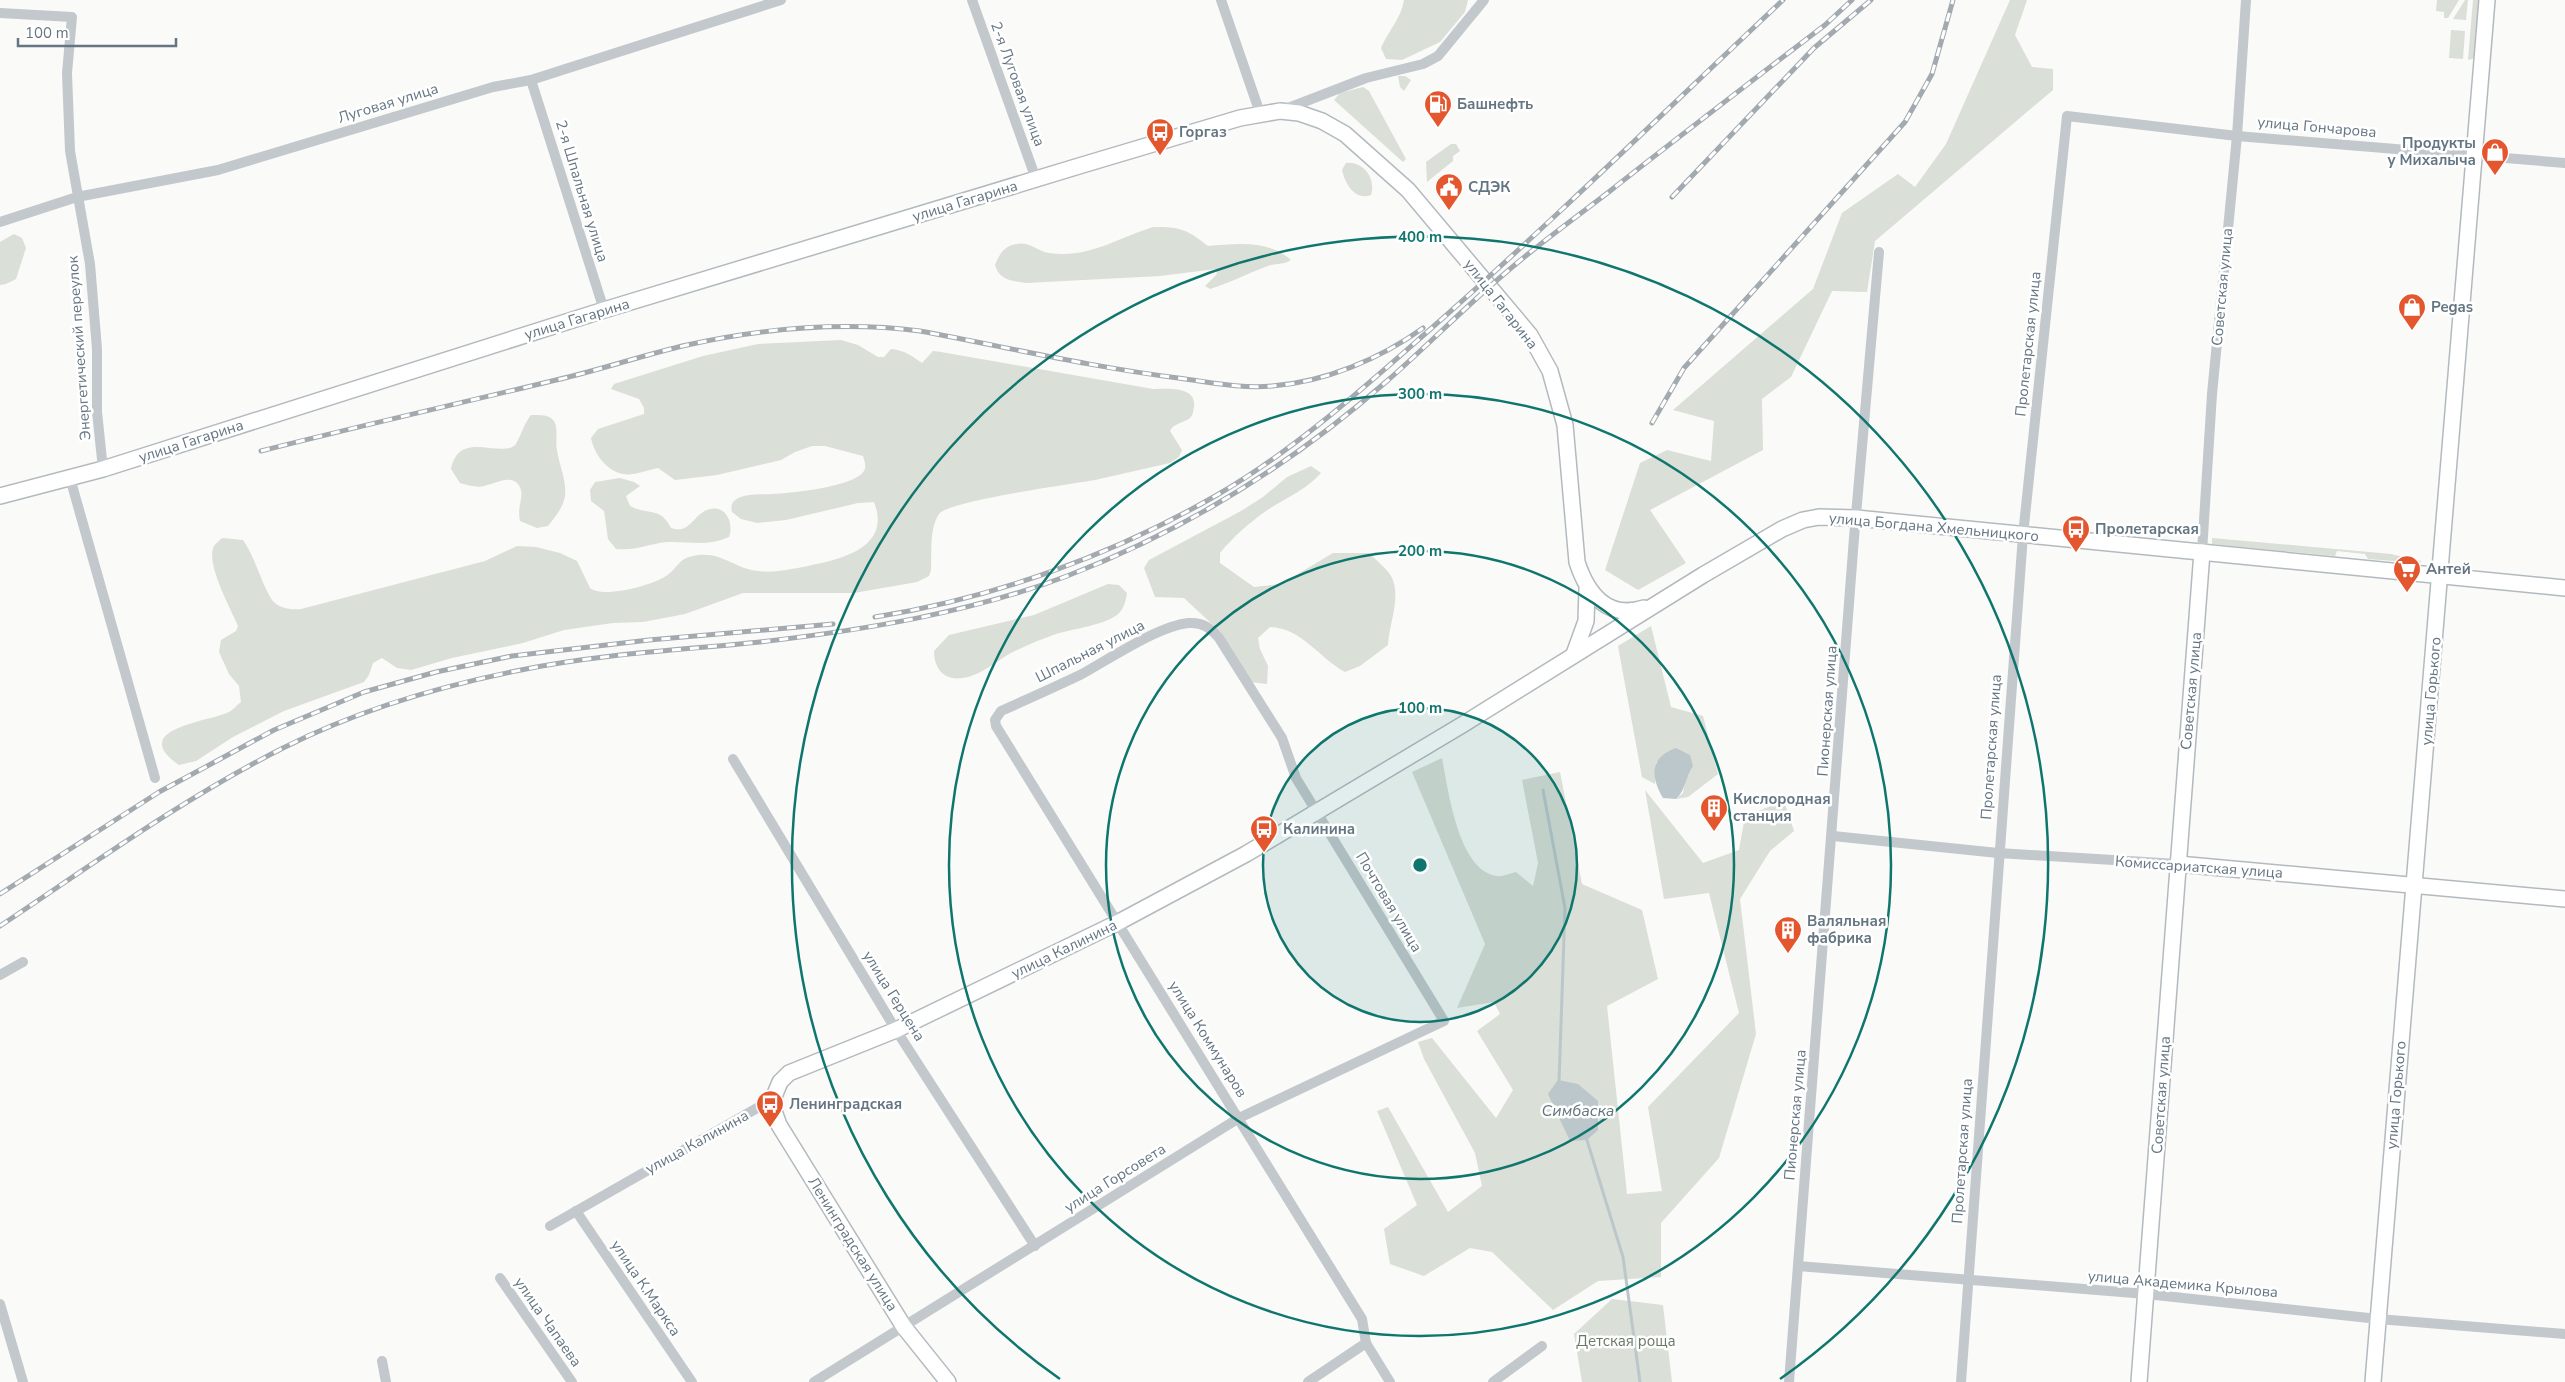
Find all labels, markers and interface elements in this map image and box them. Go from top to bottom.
scale bar [18,15,175,47]
street label: 2-я Луговая улица [986,19,1050,149]
text: 100 m [25,23,69,43]
street label: Луговая улица [335,78,441,128]
fuel station icon: Башнефть [1423,89,1453,128]
place label: Башнефть [1457,94,1533,114]
street label: улица Гончарова [2257,112,2377,142]
bus stop icon: Горгаз [1145,117,1175,156]
street label: 2-я Шпальная улица [551,118,613,264]
place label: Горгаз [1179,122,1227,142]
place label: Продукты у Михалыча [2387,133,2476,170]
shop icon: Продукты у Михалыча [2480,137,2510,176]
public building icon: СДЭК [1434,172,1464,211]
street label: улица Гагарина [910,175,1020,227]
place label: СДЭК [1468,177,1511,197]
text: 400 m [1398,227,1442,247]
street label: Советская улица [2207,227,2237,347]
street label: Энергетический переулок [63,255,95,441]
street label: улица Гагарина [1460,255,1542,353]
street label: Пролетарская улица [2010,270,2046,418]
shop icon: Pegas [2397,292,2427,331]
street label: улица Гагарина [522,293,632,345]
place label: Pegas [2431,297,2473,317]
text: 300 m [1398,384,1442,404]
street label: улица Гагарина [136,415,246,467]
street label: улица Богдана Хмельницкого [1828,508,2040,546]
bus stop icon: Пролетарская [2061,514,2091,553]
place label: Пролетарская [2095,519,2199,539]
text: 200 m [1398,541,1442,561]
supermarket icon: Антей [2392,554,2422,593]
place label: Антей [2426,559,2471,579]
street label: Шпальная улица [1032,615,1148,687]
street label: Советская улица [2176,631,2206,751]
street label: улица Горького [2416,636,2446,746]
street label: Пионерская улица [1812,645,1842,777]
street label: Пролетарская улица [1976,674,2006,820]
text: 100 m [1398,698,1442,718]
place label: Кислородная станция [1733,789,1831,826]
building icon: Кислородная станция [1699,793,1729,832]
bus stop icon: Калинина [1249,814,1279,853]
place label: Калинина [1283,819,1355,839]
street label: Почтовая улица [1351,848,1427,956]
street label: Комиссариатская улица [2114,851,2284,883]
centre of rings [1411,856,1429,874]
place label: Валяльная фабрика [1807,911,1886,948]
street label: улица Калинина [1008,915,1120,983]
building icon: Валяльная фабрика [1773,915,1803,954]
street label: улица Герцена [858,947,930,1045]
street label: улица Коммунаров [1164,977,1252,1101]
street label: Советская улица [2147,1035,2175,1155]
street label: улица Горького [2381,1040,2411,1150]
street label: Пионерская улица [1779,1049,1811,1181]
street label: Пролетарская улица [1947,1078,1977,1224]
bus stop icon: Ленинградская [755,1089,785,1128]
place label: Ленинградская [789,1094,902,1114]
water label: Симбаска [1542,1100,1614,1122]
street label: улица Калинина [642,1105,752,1179]
street label: улица Горсовета [1060,1139,1170,1217]
street label: Ленинградская улица [803,1173,903,1315]
street label: улица К.Маркса [606,1236,686,1340]
street label: улица Академика Крылова [2087,1266,2279,1302]
street label: улица Чапаева [510,1273,586,1371]
park label: Детская роща [1576,1331,1676,1351]

